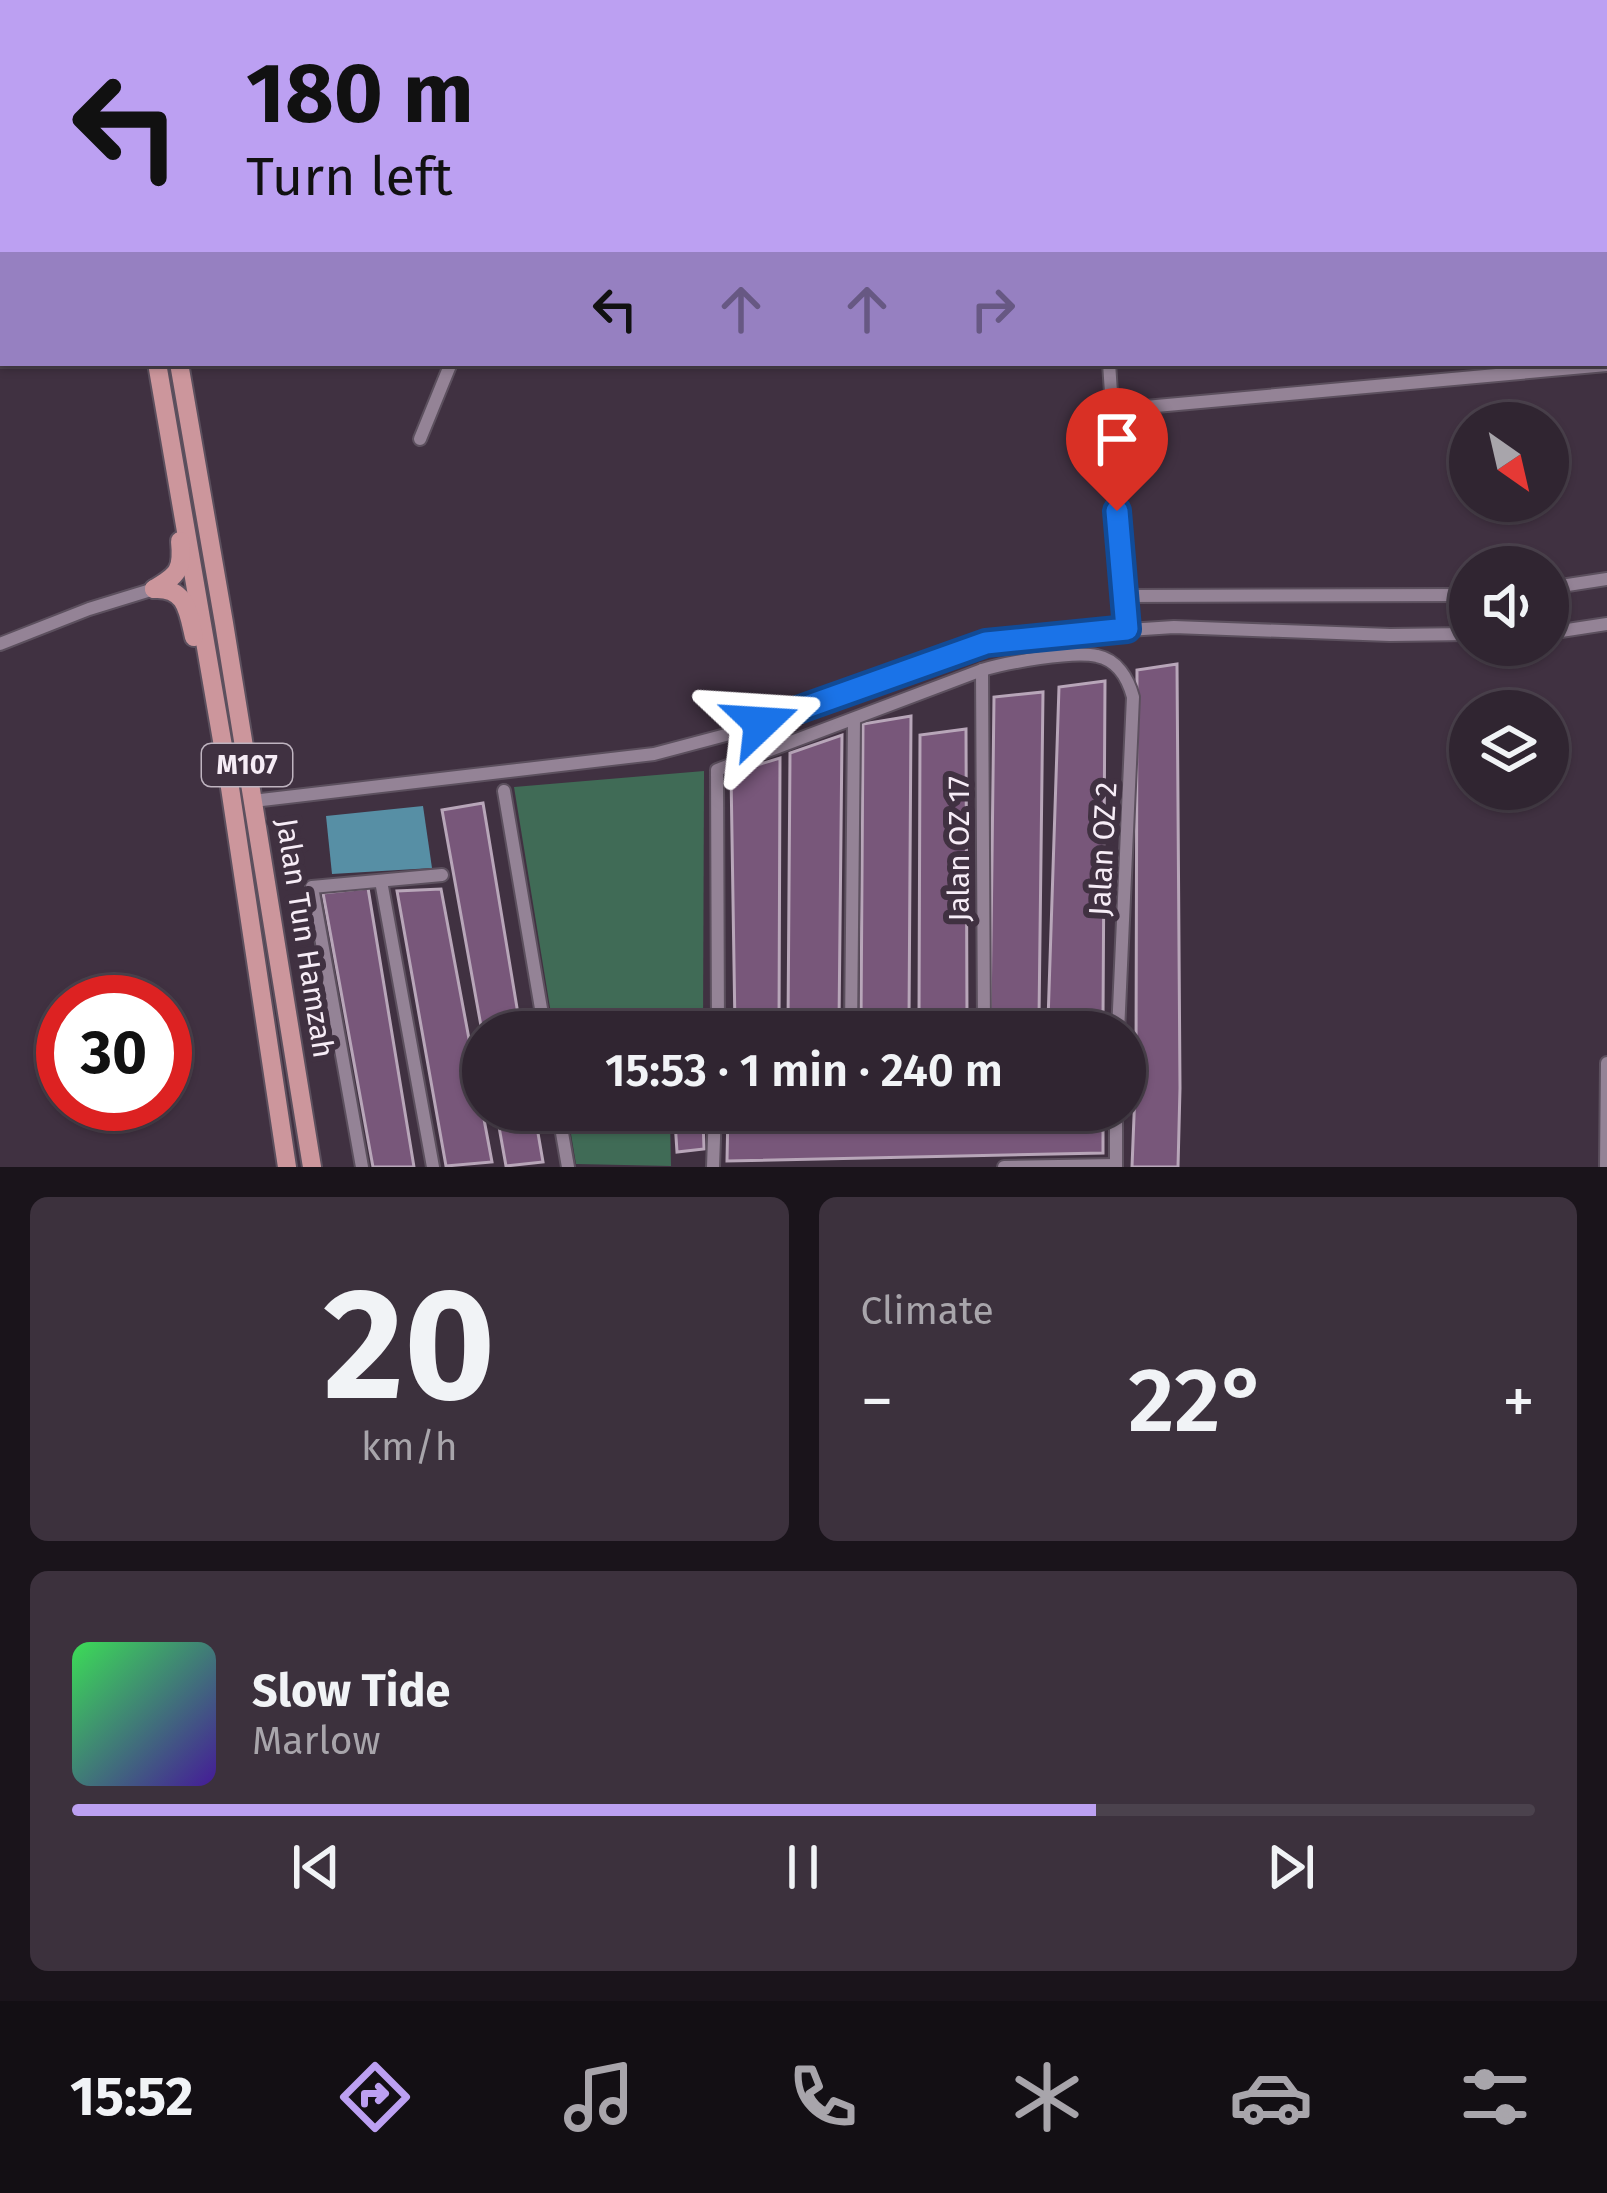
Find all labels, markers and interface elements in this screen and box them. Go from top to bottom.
text: 180 m [246,43,474,144]
icon: left [48,48,204,204]
text: Turn left [246,145,453,209]
icon: left [582,276,648,342]
icon: ahead [708,276,774,342]
icon: ahead [834,276,900,342]
icon: right [960,276,1026,342]
pin [1066,388,1168,511]
north arrow [1449,402,1569,522]
map controls [1449,402,1569,810]
icon: arrive [1084,406,1150,472]
button: sound [1449,546,1569,666]
position arrow [698,660,824,786]
button: layers [1449,690,1569,810]
road number: M107 [202,744,292,786]
street label: Jalan OZ 17 [941,776,977,922]
street label: Jalan OZ 2 [1082,781,1124,917]
street label: Jalan Tun Hamzah [268,816,342,1060]
speed limit sign: 30 [36,975,192,1131]
text: 15:53 · 1 min · 240 m [605,1044,1003,1098]
text: 20 [323,1252,495,1439]
text: Climate [861,1288,994,1334]
text: 22° [1128,1347,1267,1455]
text: − [861,1362,894,1441]
text: + [1502,1362,1535,1441]
text: km/h [361,1424,458,1470]
text: Slow Tide [252,1664,450,1718]
text: Marlow [252,1718,381,1764]
icon: previous [283,1834,349,1900]
icon: pause [770,1834,836,1900]
icon: next [1258,1834,1324,1900]
icon: directions [333,2055,417,2139]
icon: music [557,2055,641,2139]
icon: phone [781,2055,865,2139]
icon: climate [1005,2055,1089,2139]
icon: car [1229,2055,1313,2139]
icon: filters [1453,2055,1537,2139]
text: 15:52 [70,2065,193,2129]

